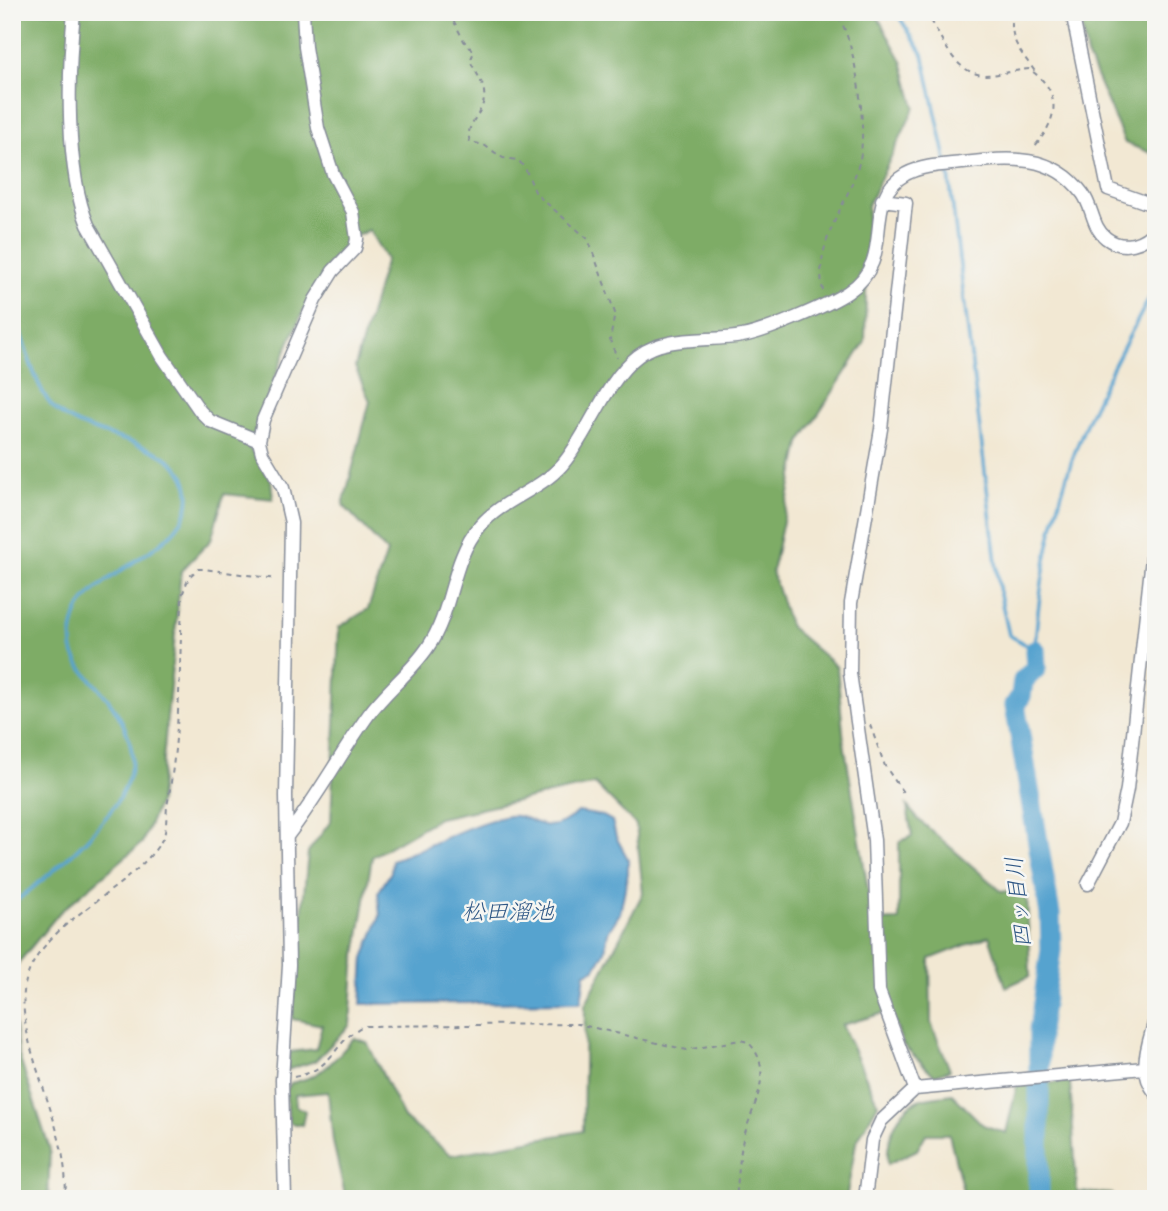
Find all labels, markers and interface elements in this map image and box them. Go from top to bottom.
water label: 四ッ目川 [1000,854,1040,949]
water label: 松田溜池 [462,898,555,928]

